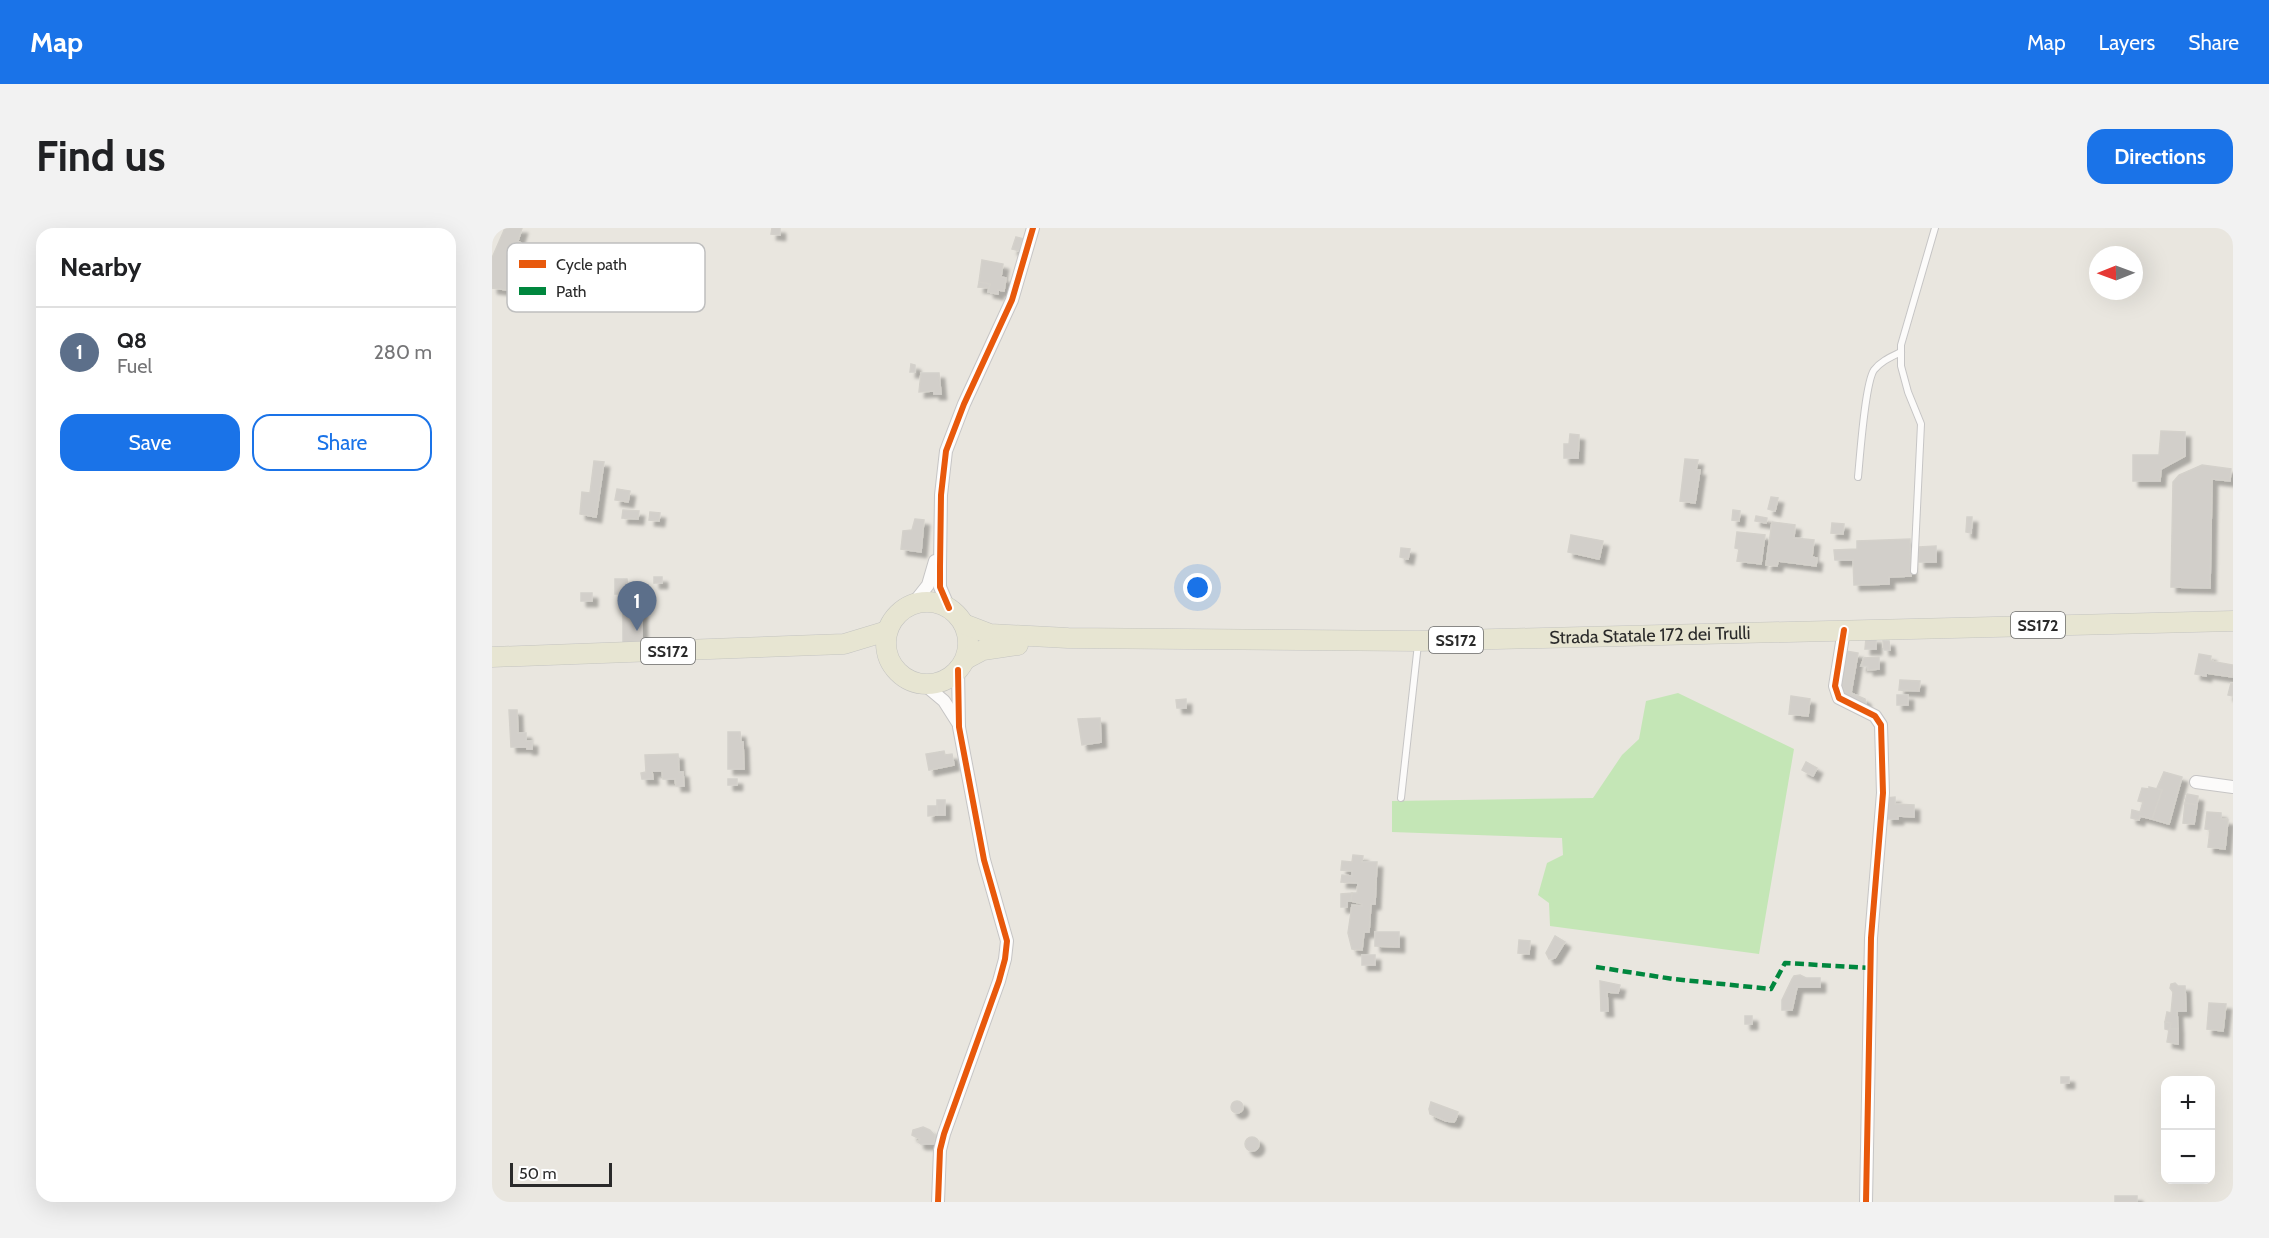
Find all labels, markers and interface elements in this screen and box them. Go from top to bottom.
text: Map [30,25,83,59]
text: Map [2027,30,2066,55]
text: Layers [2099,30,2155,55]
text: Share [2188,30,2239,55]
button: Directions [2087,129,2233,184]
text: Find us [36,130,165,182]
legend [507,243,705,312]
north arrow [2089,246,2143,300]
text: Nearby [60,251,141,283]
text: Cycle path [556,255,627,274]
text: Path [556,282,587,301]
text: Q8 [117,327,147,354]
text: 1 [76,340,83,364]
text: 280 m [373,340,432,364]
text: Fuel [117,354,152,378]
button: Save [60,414,240,471]
button: Share [252,414,432,471]
your location [1183,573,1212,602]
pin: 1 [618,582,656,631]
road number: SS172 [2011,612,2065,638]
street label: Strada Statale 172 dei Trulli [1549,622,1751,649]
road number: SS172 [1429,627,1483,653]
road number: SS172 [641,638,695,664]
map controls [2161,1076,2215,1184]
button: + [2161,1076,2215,1130]
button: − [2161,1130,2215,1184]
scale bar [510,1160,612,1188]
text: 50 m [519,1164,556,1183]

